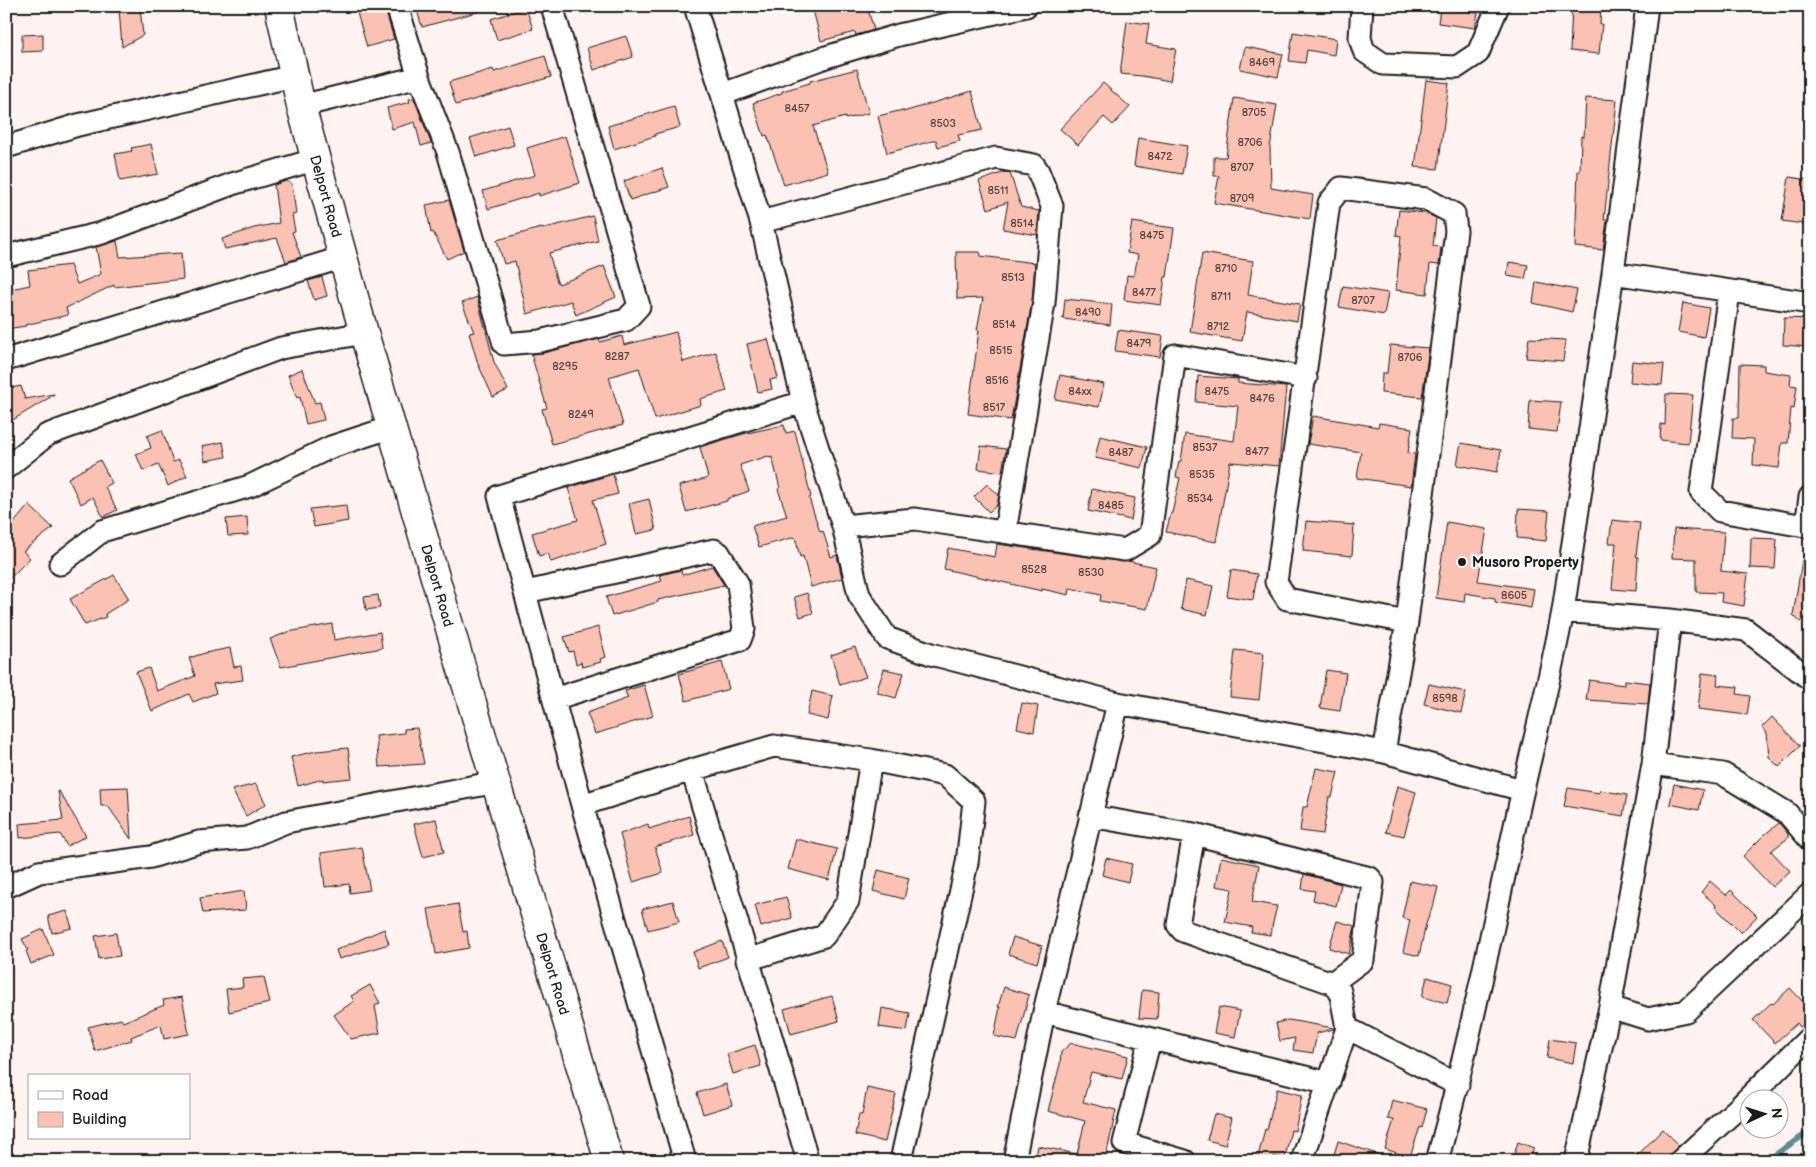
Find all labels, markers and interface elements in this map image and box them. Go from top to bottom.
house number: 8469 [1249,56,1275,69]
house number: 8457 [785,102,810,115]
house number: 8705 [1242,106,1266,119]
house number: 8503 [930,117,956,130]
house number: 8706 [1237,136,1263,149]
house number: 8472 [1147,150,1173,163]
street label: Delport Road [306,153,345,239]
house number: 8707 [1230,161,1254,174]
house number: 8511 [987,184,1009,197]
house number: 8709 [1230,192,1254,205]
house number: 8514 [1010,217,1034,230]
house number: 8475 [1140,229,1164,242]
house number: 8710 [1215,262,1238,275]
house number: 8513 [1001,271,1025,284]
house number: 8477 [1132,286,1157,299]
house number: 8711 [1211,290,1231,303]
house number: 8707 [1351,294,1375,307]
house number: 8490 [1075,306,1102,319]
house number: 8514 [992,318,1016,331]
house number: 8712 [1207,320,1230,333]
house number: 8479 [1127,337,1151,350]
house number: 8515 [989,344,1013,357]
house number: 8287 [605,350,630,363]
house number: 8706 [1397,351,1423,364]
house number: 8295 [552,360,578,373]
house number: 8516 [985,374,1009,387]
house number: 84xx [1068,385,1092,398]
house number: 8475 [1205,385,1229,398]
house number: 8476 [1249,392,1275,405]
house number: 8517 [983,401,1006,414]
house number: 8249 [568,408,594,421]
house number: 8537 [1193,441,1218,454]
house number: 8477 [1245,445,1270,458]
house number: 8487 [1109,446,1134,459]
house number: 8535 [1189,468,1215,481]
house number: 8534 [1187,492,1213,505]
house number: 8485 [1098,499,1124,512]
street label: Delport Road [417,543,457,629]
place label: Musoro Property [1472,554,1579,571]
marker: Musoro Property [1456,556,1468,568]
house number: 8528 [1021,563,1047,576]
house number: 8530 [1078,566,1105,579]
house number: 8605 [1501,589,1527,602]
house number: 8598 [1432,692,1458,705]
street label: Delport Road [532,931,573,1017]
legend [28,1074,190,1140]
text: Road [72,1086,108,1105]
north arrow [1738,1090,1788,1140]
text: N [1768,1107,1785,1119]
text: Building [72,1110,127,1129]

